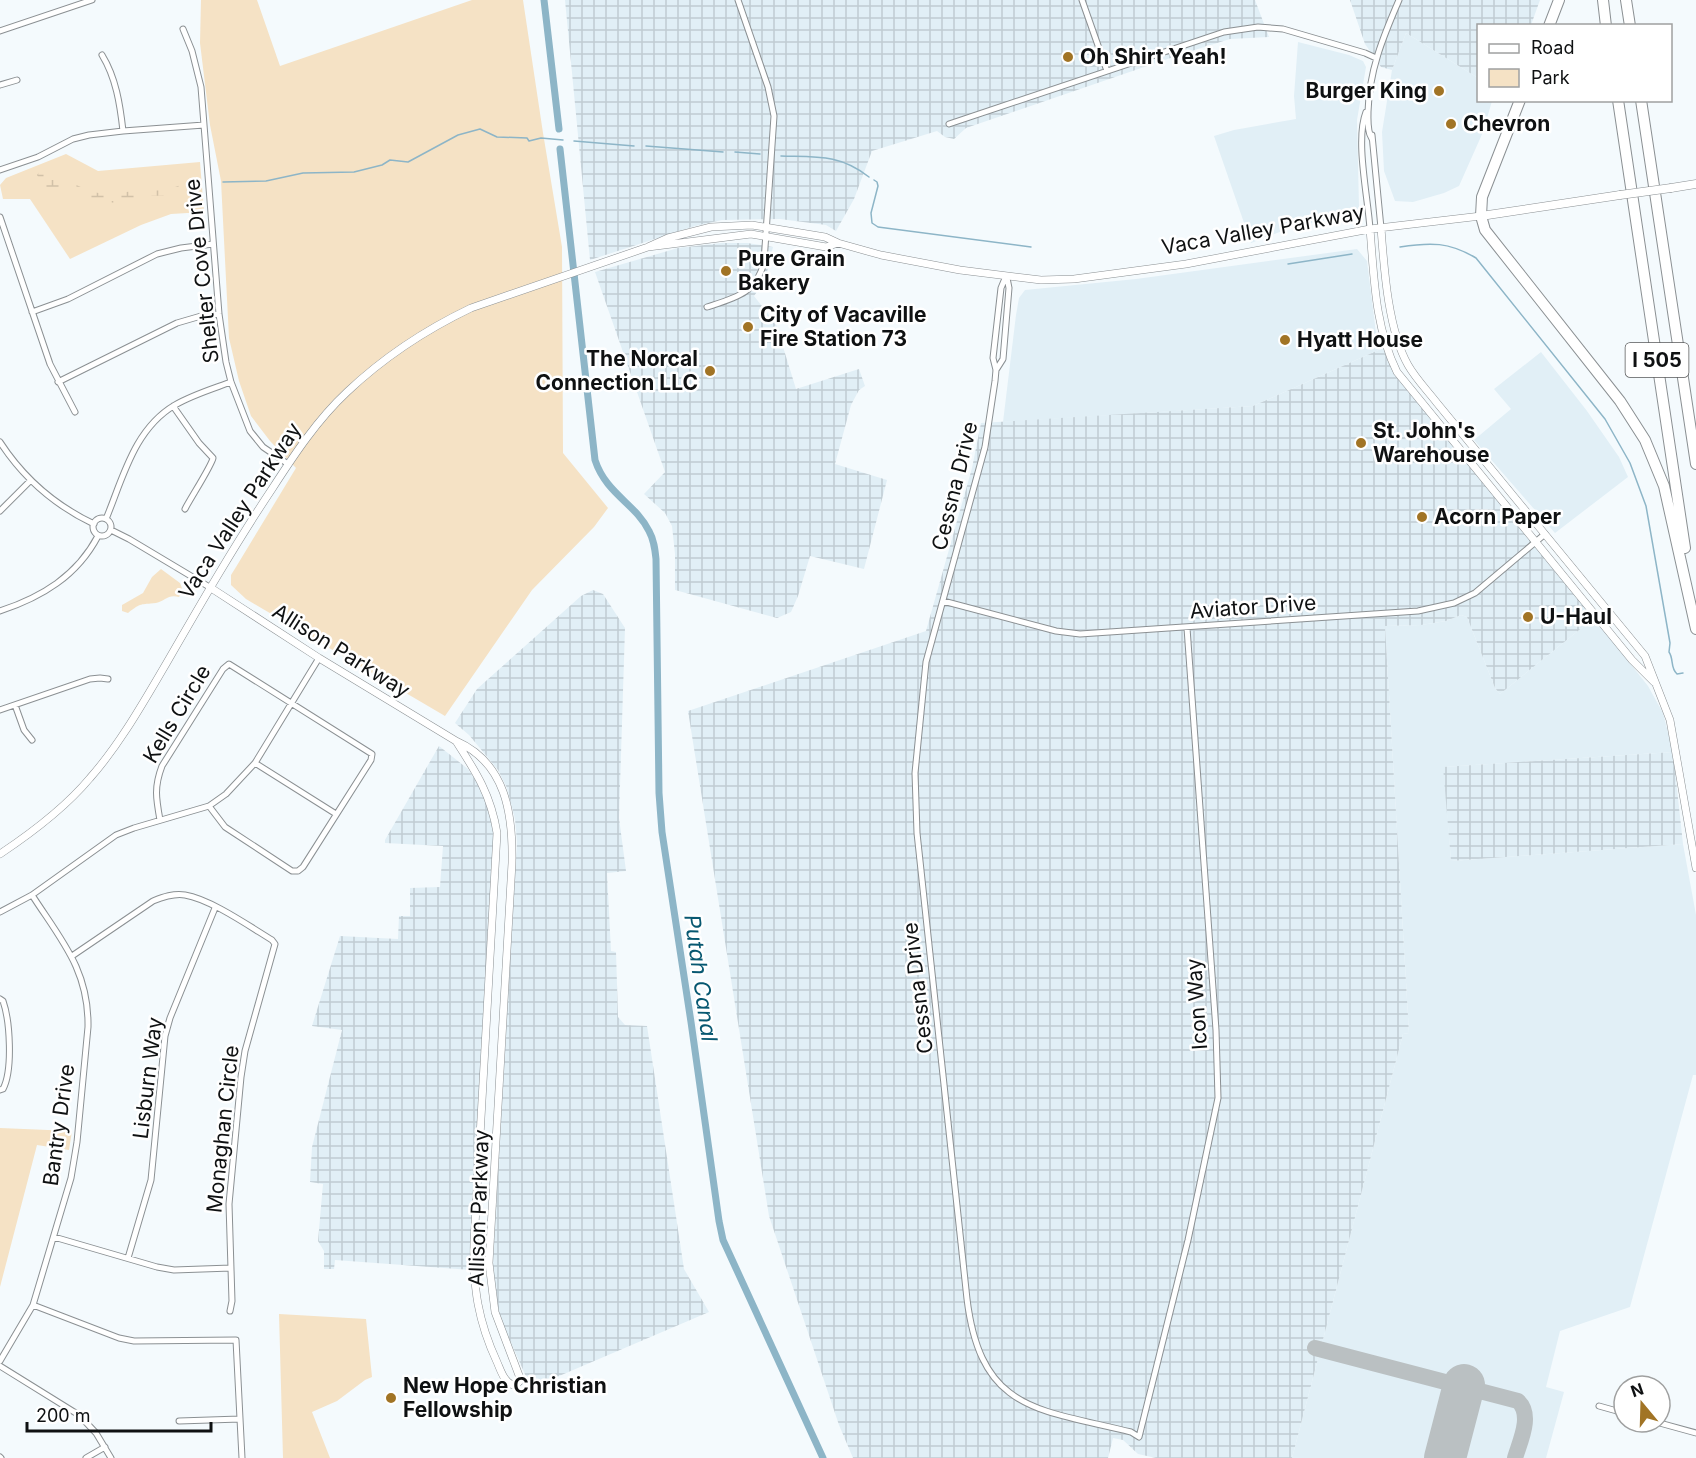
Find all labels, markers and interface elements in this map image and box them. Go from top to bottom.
legend [1477,24,1672,102]
text: Road [1531,37,1574,58]
place label: Oh Shirt Yeah! [1080,44,1227,69]
marker: Oh Shirt Yeah! [1061,50,1075,64]
text: Park [1531,67,1570,88]
place label: Burger King [1305,78,1427,103]
marker: Burger King [1432,84,1446,98]
place label: Chevron [1463,111,1550,136]
marker: Chevron [1444,117,1458,131]
street label: Shelter Cove Drive [179,178,224,365]
street label: Vaca Valley Parkway [1160,199,1366,260]
place label: Pure Grain Bakery [738,246,845,295]
marker: Pure Grain Bakery [719,264,733,278]
place label: City of Vacaville Fire Station 73 [760,302,926,351]
marker: City of Vacaville Fire Station 73 [741,320,755,334]
place label: Hyatt House [1297,327,1423,352]
marker: Hyatt House [1278,333,1292,347]
road number: I 505 [1626,343,1688,377]
place label: The Norcal Connection LLC [536,346,698,395]
marker: The Norcal Connection LLC [703,364,717,378]
street label: Vaca Valley Parkway [173,418,306,604]
place label: St. John's Warehouse [1373,418,1490,467]
street label: Cessna Drive [926,419,983,553]
marker: St. John's Warehouse [1354,436,1368,450]
place label: Acorn Paper [1434,504,1561,529]
marker: Acorn Paper [1415,510,1429,524]
street label: Aviator Drive [1189,590,1317,623]
street label: Allison Parkway [268,598,415,703]
place label: U-Haul [1540,604,1612,629]
marker: U-Haul [1521,610,1535,624]
street label: Kells Circle [138,660,216,767]
water label: Putah Canal [679,913,723,1044]
street label: Cessna Drive [897,921,938,1055]
street label: Icon Way [1181,957,1212,1051]
street label: Lisburn Way [128,1015,167,1140]
street label: Monaghan Circle [201,1044,244,1214]
street label: Bantry Drive [38,1062,79,1188]
street label: Allison Parkway [463,1129,494,1287]
place label: New Hope Christian Fellowship [403,1373,607,1422]
north arrow [1612,1374,1672,1434]
text: N [1628,1378,1646,1401]
marker: New Hope Christian Fellowship [384,1391,398,1405]
scale bar [27,1395,212,1433]
text: 200 m [36,1405,91,1426]

